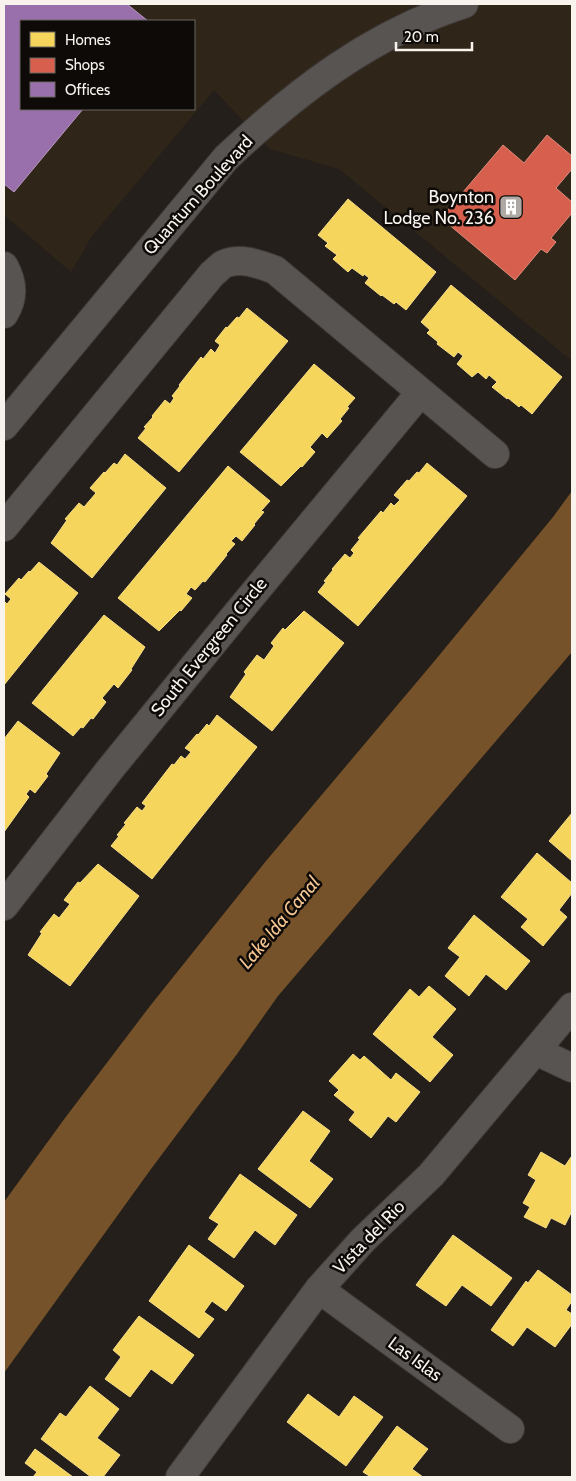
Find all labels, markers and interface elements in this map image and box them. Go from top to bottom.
legend [20,20,195,110]
scale bar [396,20,472,52]
text: 20 m [404,28,439,46]
text: Homes [65,31,111,49]
text: Shops [65,56,105,74]
text: Offices [65,81,110,99]
street label: Quantum Boulevard [139,131,257,259]
place label: Boynton Lodge No. 236 [384,186,494,229]
building icon: Boynton Lodge No. 236 [498,194,524,220]
street label: South Evergreen Circle [146,573,272,721]
water label: Lake Ida Canal [234,871,325,973]
street label: Vista del Rio [329,1196,410,1278]
street label: Las Islas [384,1332,446,1386]

